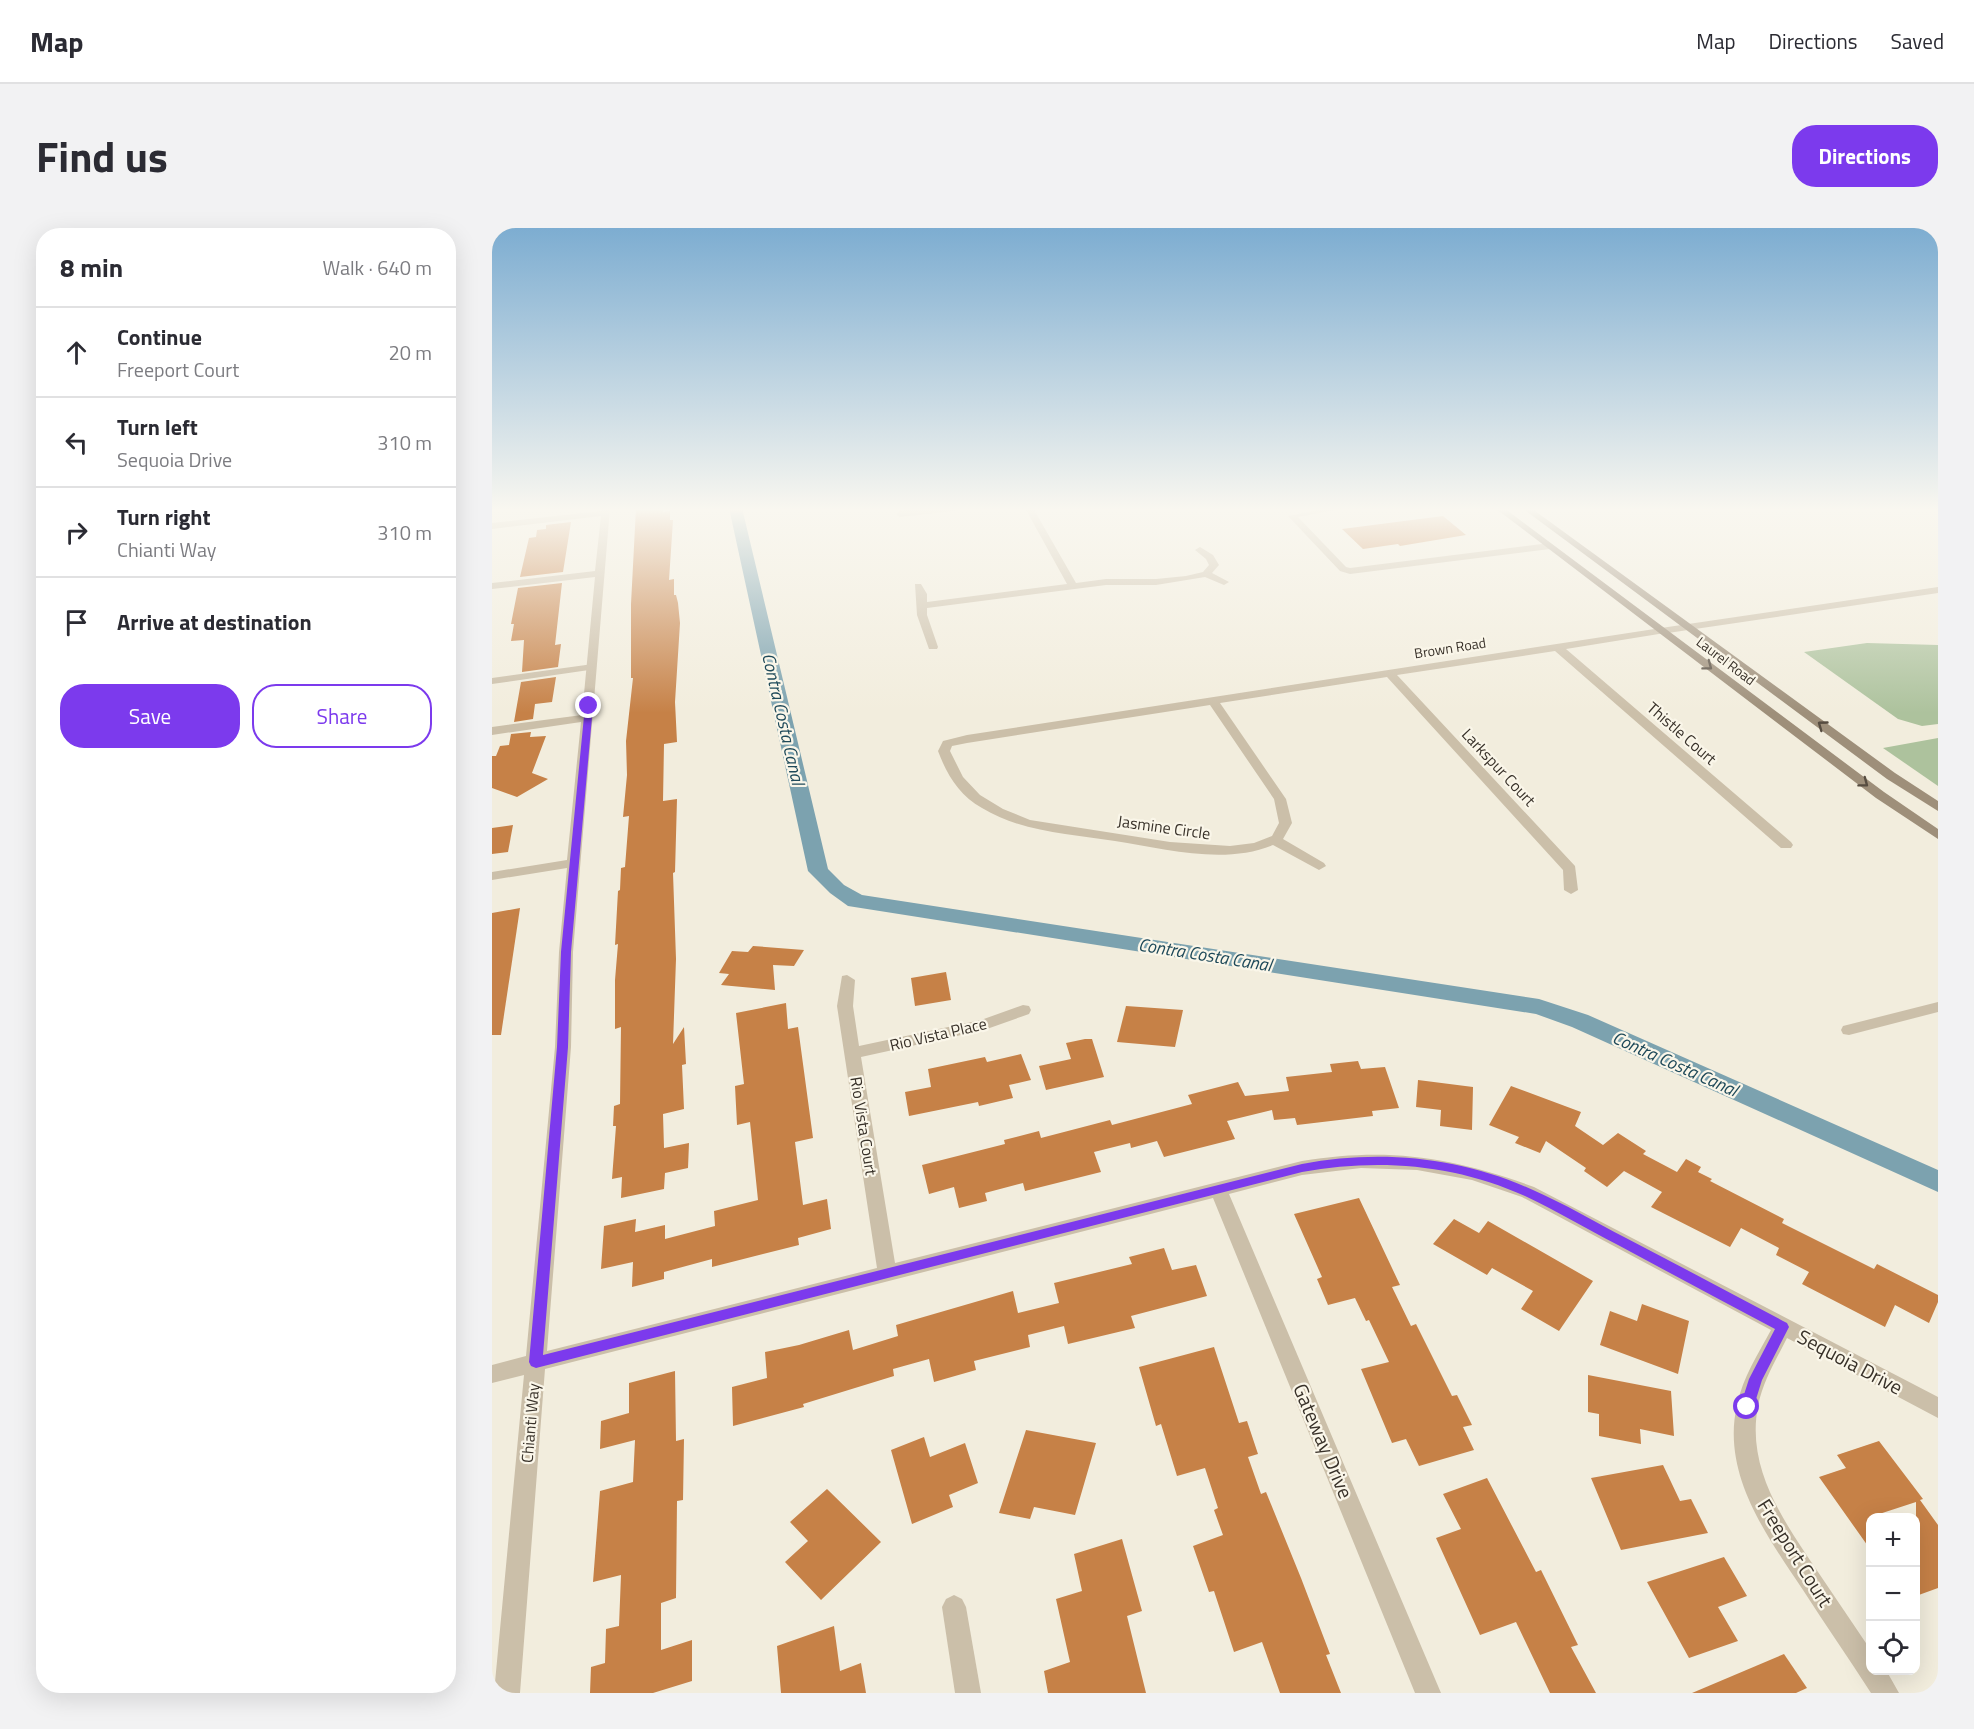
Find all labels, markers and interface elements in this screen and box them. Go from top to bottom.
text: Map [30,20,84,63]
text: Map [1696,25,1736,57]
text: Directions [1769,25,1858,57]
text: Saved [1891,25,1944,57]
text: Find us [36,124,168,188]
button: Directions [1792,125,1938,187]
text: 8 min [60,248,123,287]
text: Walk · 640 m [323,252,432,283]
text: Continue [117,320,202,354]
icon: ahead [60,336,93,369]
text: 20 m [388,337,432,368]
text: Freeport Court [117,354,239,385]
text: Turn left [117,410,198,444]
icon: left [60,426,93,459]
text: 310 m [377,427,432,458]
text: Sequoia Drive [117,444,232,475]
text: Turn right [117,500,211,534]
icon: right [60,516,93,549]
text: 310 m [377,517,432,548]
text: Chianti Way [117,534,217,565]
text: Arrive at destination [117,605,312,639]
icon: arrive [60,606,93,639]
street label: Brown Road [1413,631,1487,664]
street label: Laurel Road [1692,631,1760,690]
water label: Contra Costa Canal [755,650,812,790]
one-way arrow [1701,659,1712,670]
button: Save [60,684,240,748]
button: Share [252,684,432,748]
route end [575,692,601,718]
street label: Thistle Court [1642,696,1722,770]
one-way arrow [1817,721,1828,732]
street label: Larkspur Court [1456,723,1542,812]
one-way arrow [1857,776,1868,787]
street label: Jasmine Circle [1116,809,1212,845]
water label: Contra Costa Canal [1136,931,1276,979]
street label: Rio Vista Place [887,1011,989,1057]
water label: Contra Costa Canal [1608,1024,1744,1104]
street label: Rio Vista Court [844,1075,884,1177]
street label: Sequoia Drive [1792,1321,1908,1402]
street label: Gateway Drive [1285,1378,1362,1503]
street label: Chianti Way [515,1382,545,1464]
route start [1733,1393,1759,1419]
street label: Freeport Court [1750,1493,1841,1613]
map controls [1866,1513,1920,1675]
button: + [1866,1513,1920,1567]
button: − [1866,1567,1920,1621]
button: locate [1866,1621,1920,1675]

